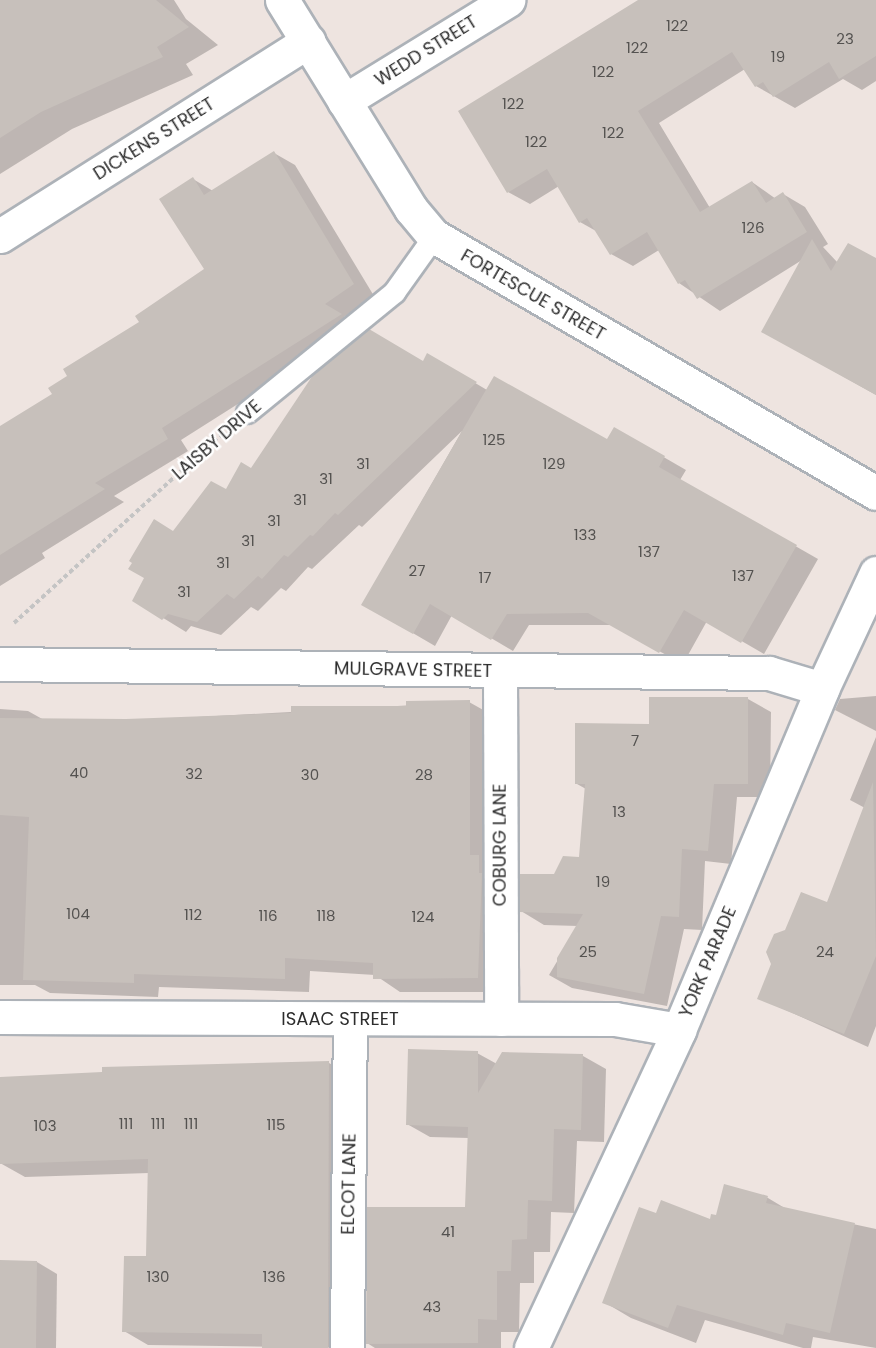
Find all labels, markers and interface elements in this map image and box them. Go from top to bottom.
street label: WEDD STREET [371,11,481,91]
house number: 122 [666,17,688,35]
house number: 23 [836,30,854,48]
house number: 122 [626,39,648,57]
house number: 19 [771,48,785,66]
house number: 122 [592,63,614,81]
street label: DICKENS STREET [90,93,218,185]
house number: 122 [502,95,524,113]
house number: 122 [602,124,624,142]
house number: 122 [525,133,547,151]
house number: 126 [742,219,764,237]
street label: FORTESCUE STREET [457,245,609,345]
street label: LAISBY DRIVE [168,396,266,484]
house number: 125 [483,431,505,449]
house number: 31 [356,455,370,473]
house number: 129 [543,455,565,473]
house number: 31 [319,470,333,488]
house number: 31 [293,491,307,509]
house number: 31 [267,512,281,530]
house number: 133 [574,526,596,544]
house number: 31 [241,532,255,550]
house number: 137 [638,543,660,561]
house number: 31 [216,554,230,572]
house number: 27 [409,562,425,580]
house number: 137 [732,567,754,585]
house number: 17 [479,569,491,587]
house number: 31 [177,583,191,601]
street label: MULGRAVE STREET [334,658,492,682]
house number: 7 [631,732,639,750]
house number: 40 [70,764,88,782]
house number: 32 [185,765,203,783]
house number: 30 [301,766,319,784]
house number: 28 [415,766,433,784]
street label: COBURG LANE [489,784,511,906]
house number: 13 [612,803,626,821]
house number: 19 [596,873,610,891]
street label: YORK PARADE [675,903,741,1021]
house number: 104 [66,905,90,923]
house number: 112 [184,906,202,924]
house number: 116 [258,907,278,925]
house number: 118 [316,907,336,925]
house number: 124 [412,908,434,926]
house number: 25 [579,943,597,961]
house number: 24 [816,943,834,961]
street label: ISAAC STREET [281,1008,399,1030]
house number: 111 [119,1115,133,1133]
house number: 111 [151,1115,165,1133]
house number: 111 [184,1115,198,1133]
house number: 115 [266,1116,286,1134]
house number: 103 [33,1117,57,1135]
street label: ELCOT LANE [337,1133,361,1235]
house number: 41 [441,1223,455,1241]
house number: 130 [146,1268,170,1286]
house number: 136 [262,1268,286,1286]
house number: 43 [423,1298,441,1316]

